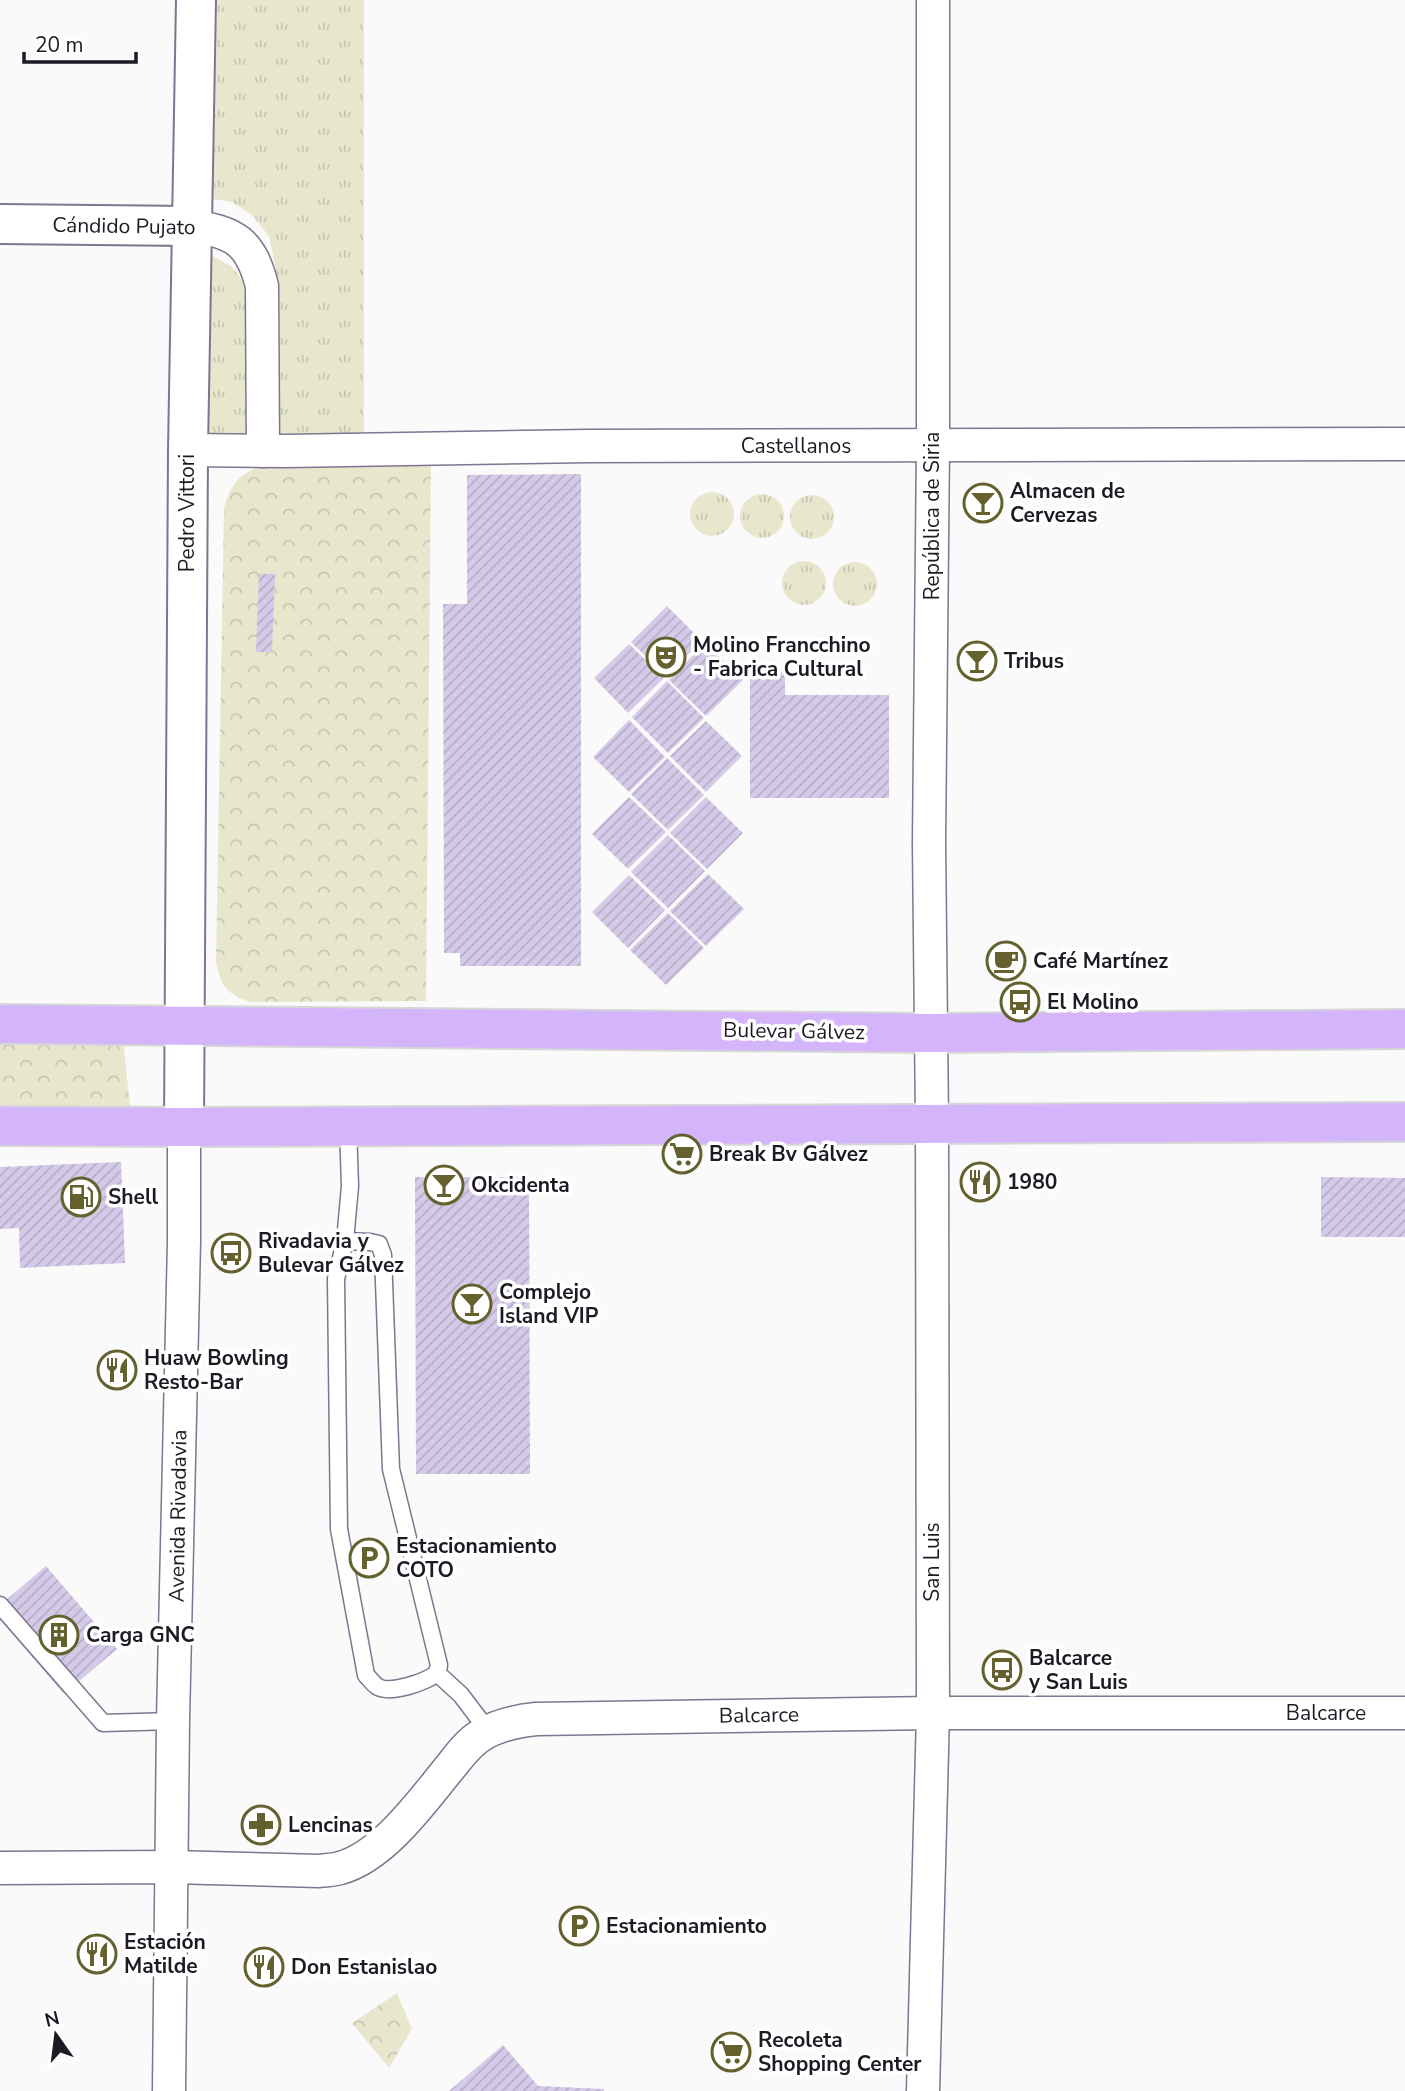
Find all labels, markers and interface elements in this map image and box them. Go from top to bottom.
scale bar [24,21,136,65]
text: 20 m [35,31,84,59]
street label: Cándido Pujato [52,211,196,241]
street label: Castellanos [741,432,851,460]
street label: República de Siria [918,432,946,600]
street label: Pedro Vittori [173,454,201,572]
place label: Almacen de Cervezas [1010,477,1125,529]
bar icon: Almacen de Cervezas [962,482,1004,524]
place label: Molino Francchino - Fabrica Cultural [693,631,871,683]
theatre icon: Molino Francchino - Fabrica Cultural [645,636,687,678]
bar icon: Tribus [956,640,998,682]
place label: Tribus [1004,647,1064,675]
cafe icon: Café Martínez [985,940,1027,982]
place label: Café Martínez [1033,947,1168,975]
bus stop icon: El Molino [999,981,1041,1023]
place label: El Molino [1047,988,1139,1016]
street label: Bulevar Gálvez [723,1016,865,1046]
supermarket icon: Break Bv Gálvez [661,1133,703,1175]
place label: Break Bv Gálvez [709,1140,868,1168]
restaurant icon: 1980 [959,1161,1001,1203]
bar icon: Okcidenta [423,1164,465,1206]
place label: 1980 [1007,1168,1057,1196]
place label: Okcidenta [471,1171,570,1199]
fuel station icon: Shell [60,1176,102,1218]
place label: Shell [108,1183,159,1211]
place label: Rivadavia y Bulevar Gálvez [258,1227,404,1279]
bus stop icon: Rivadavia y Bulevar Gálvez [210,1232,252,1274]
place label: Complejo Island VIP [499,1278,599,1330]
bar icon: Complejo Island VIP [451,1283,493,1325]
place label: Huaw Bowling Resto-Bar [144,1344,289,1396]
restaurant icon: Huaw Bowling Resto-Bar [96,1349,138,1391]
street label: Avenida Rivadavia [162,1429,194,1603]
street label: San Luis [918,1522,946,1602]
place label: Estacionamiento COTO [396,1532,557,1584]
parking icon: Estacionamiento COTO [348,1537,390,1579]
building icon: Carga GNC [38,1614,80,1656]
place label: Carga GNC [86,1621,195,1649]
place label: Balcarce y San Luis [1028,1644,1128,1696]
bus stop icon: Balcarce y San Luis [981,1649,1023,1691]
street label: Balcarce [1286,1699,1366,1727]
street label: Balcarce [719,1700,799,1730]
pharmacy icon: Lencinas [240,1804,282,1846]
place label: Lencinas [288,1811,373,1839]
parking icon: Estacionamiento [558,1905,600,1947]
place label: Estacionamiento [606,1912,767,1940]
place label: Estación Matilde [124,1928,206,1980]
restaurant icon: Estación Matilde [76,1933,118,1975]
restaurant icon: Don Estanislao [243,1946,285,1988]
place label: Don Estanislao [291,1953,437,1981]
north arrow [21,2000,91,2070]
text: N [42,2005,62,2034]
place label: Recoleta Shopping Center [758,2026,922,2078]
supermarket icon: Recoleta Shopping Center [710,2031,752,2073]

